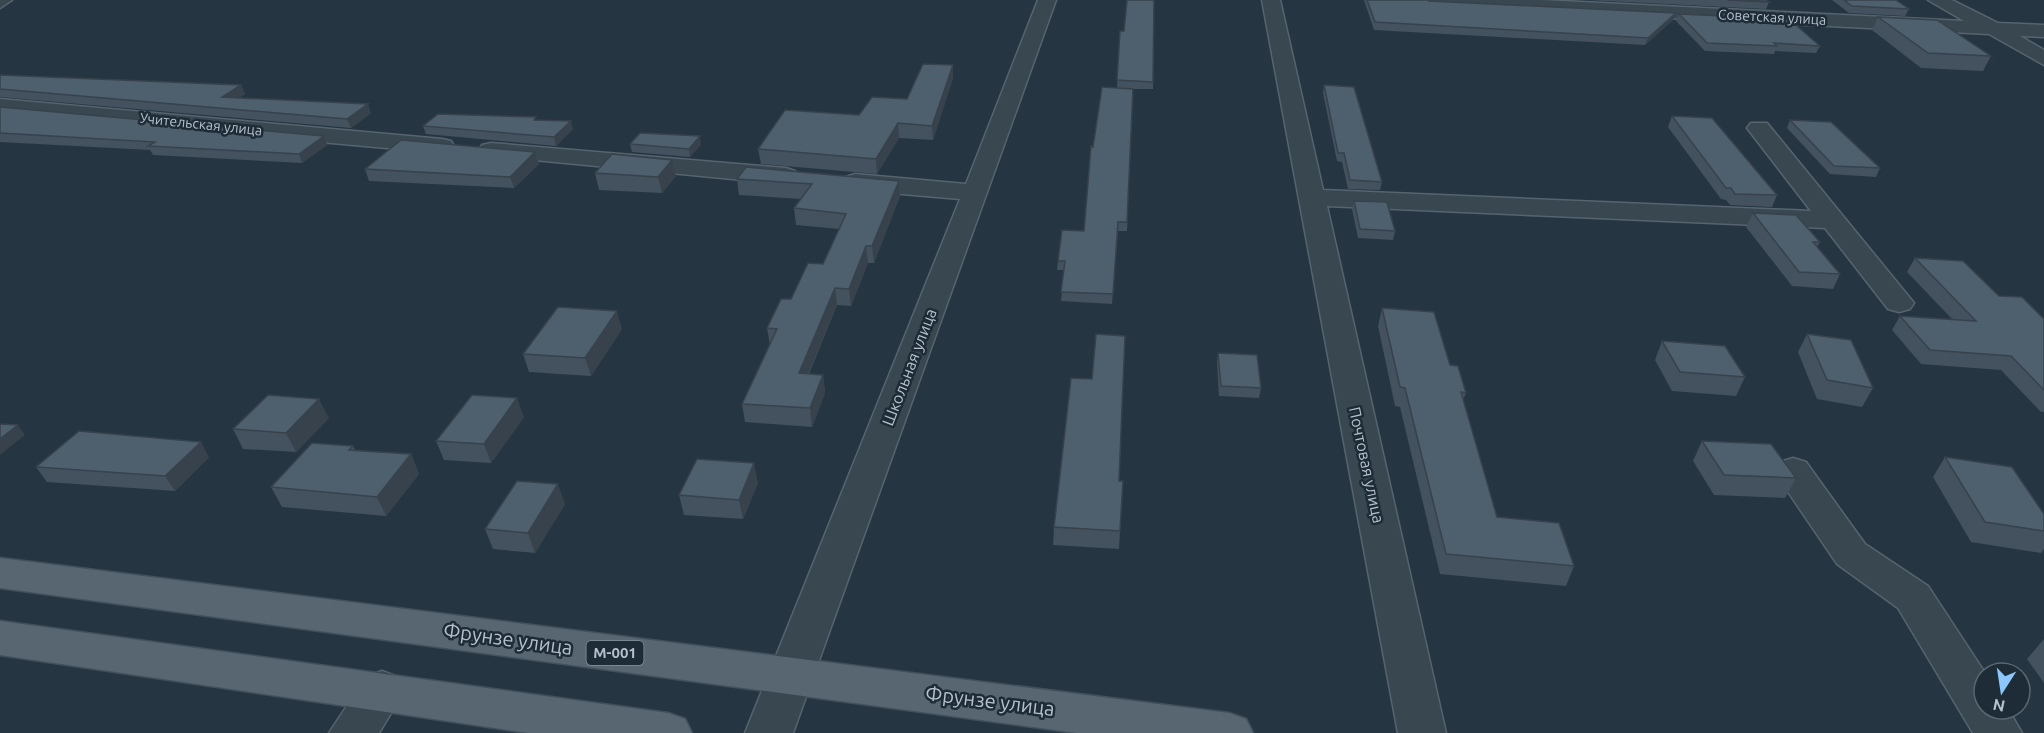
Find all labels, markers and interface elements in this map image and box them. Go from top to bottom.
street label: Советская улица [1717,6,1827,28]
street label: Учительская улица [139,110,263,138]
street label: Школьная улица [878,306,940,428]
street label: Почтовая улица [1346,405,1388,525]
street label: Фрунзе улица [442,618,574,659]
road number: M-001 [586,641,644,665]
north arrow [1972,661,2032,721]
street label: Фрунзе улица [924,681,1056,720]
text: N [1991,696,2007,716]

